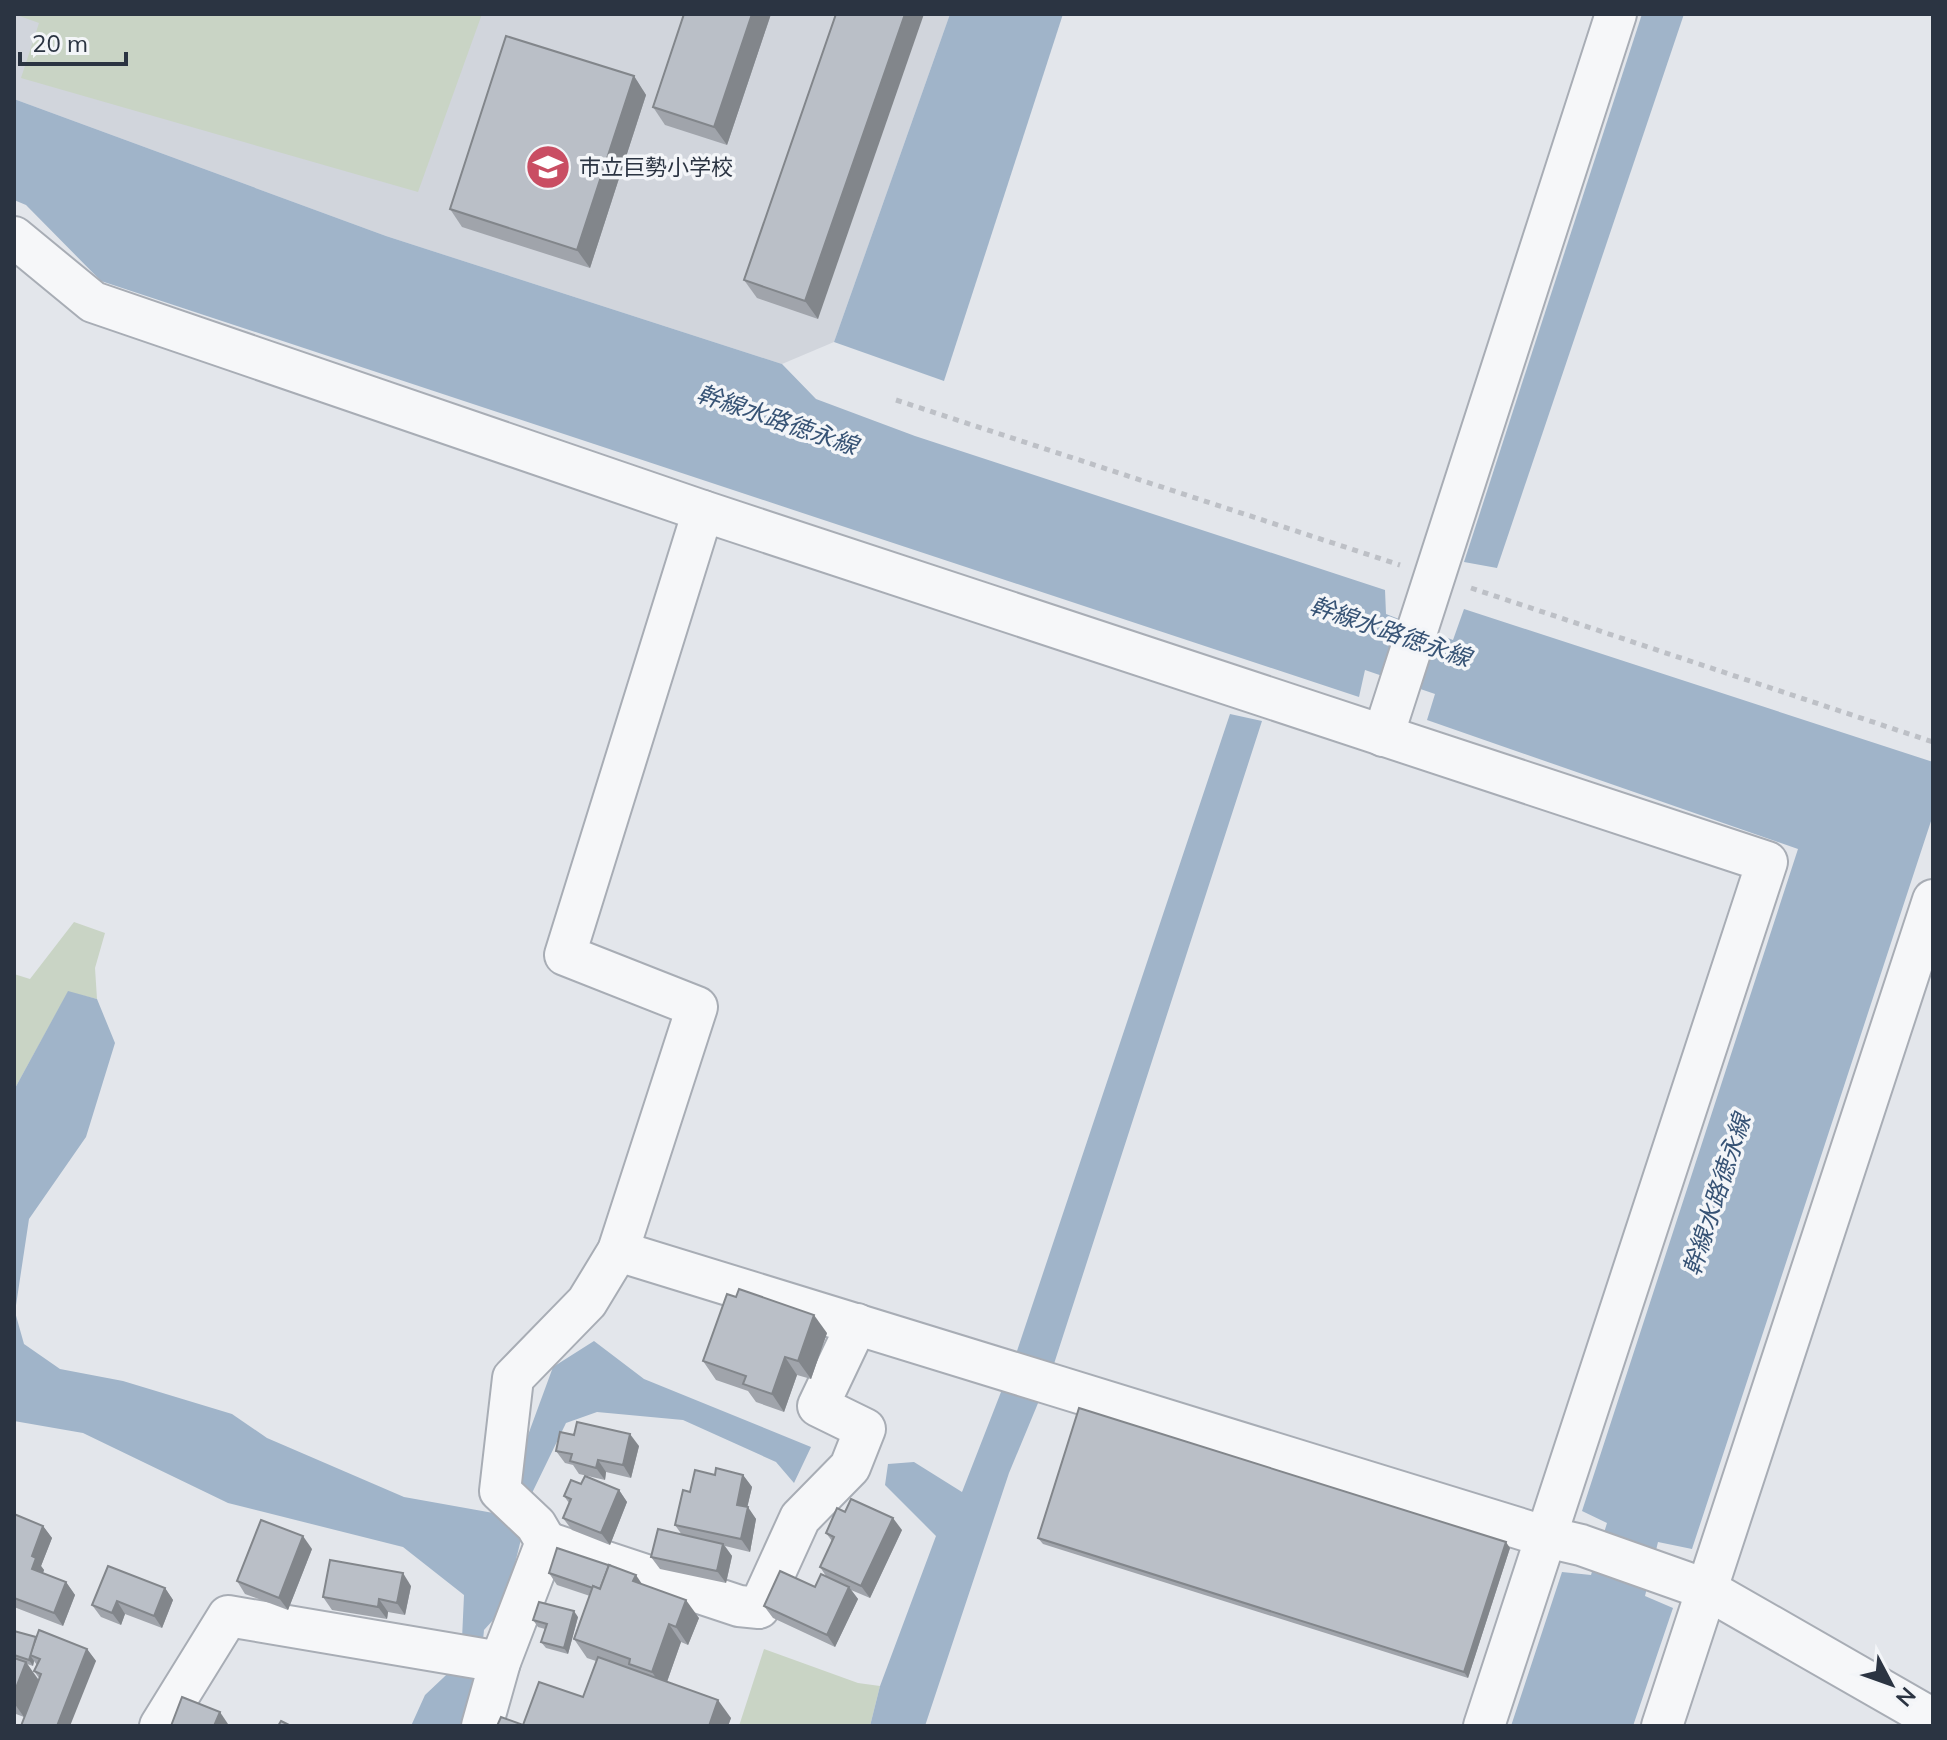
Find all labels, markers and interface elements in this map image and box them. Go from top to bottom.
scale bar [20,16,126,66]
text: 20 m [32,28,88,58]
school or university icon: 市立巨勢小学校 [524,143,572,191]
place label: 市立巨勢小学校 [579,153,733,181]
water label: 幹線水路徳永線 [693,378,864,462]
water label: 幹線水路徳永線 [1306,590,1477,674]
water label: 幹線水路徳永線 [1676,1107,1757,1279]
north arrow [1851,1644,1931,1724]
text: N [1890,1682,1922,1713]

